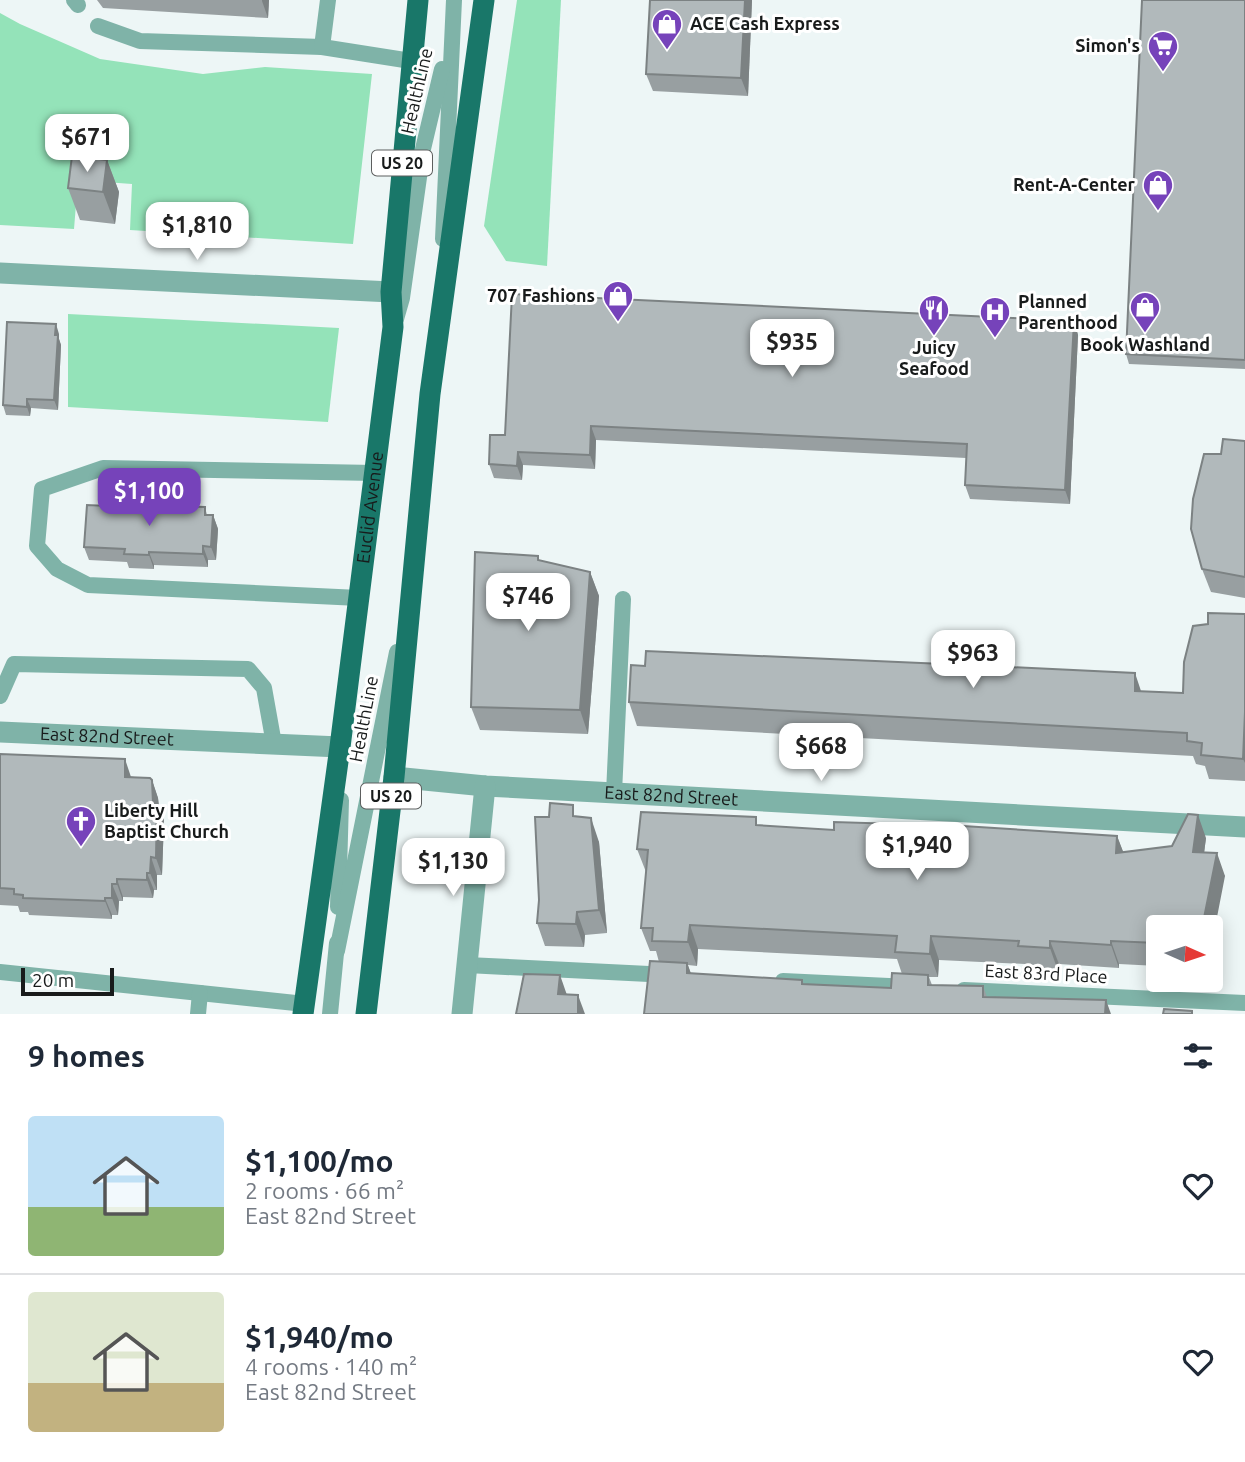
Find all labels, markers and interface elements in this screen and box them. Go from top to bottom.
shop icon: ACE Cash Express [650,7,684,51]
place label: ACE Cash Express [690,13,840,33]
supermarket icon: Simon's [1146,29,1180,73]
place label: Simon's [1075,35,1140,55]
street label: HealthLine [396,46,436,136]
pin: $671 [46,114,128,174]
text: $671 [61,124,113,149]
road number: US 20 [372,150,432,176]
shop icon: Rent-A-Center [1141,168,1175,212]
place label: Rent-A-Center [1013,174,1136,194]
pin: $1,810 [140,202,254,262]
text: $1,810 [162,212,232,237]
shop icon: 707 Fashions [601,279,635,323]
place label: 707 Fashions [487,285,595,305]
shop icon: Book Washland [1128,290,1162,334]
place label: Planned Parenthood [1018,291,1118,332]
restaurant icon: Juicy Seafood [917,293,951,337]
hospital icon: Planned Parenthood [978,295,1012,339]
pin: $935 [751,320,833,379]
text: $935 [766,329,818,354]
place label: Book Washland [1080,334,1210,354]
place label: Juicy Seafood [899,337,969,378]
street label: Euclid Avenue [352,450,386,565]
pin: $1,100 [92,468,206,528]
text: $1,100 [114,478,184,503]
pin: $746 [487,574,569,633]
text: $746 [502,583,554,608]
pin: $963 [932,630,1014,690]
text: $963 [947,640,999,665]
street label: HealthLine [345,674,381,764]
street label: East 82nd Street [40,723,174,749]
pin: $668 [780,724,862,783]
text: $668 [795,733,847,758]
street label: East 82nd Street [604,781,739,809]
road number: US 20 [361,783,421,808]
place label: Liberty Hill Baptist Church [104,800,229,841]
church icon: Liberty Hill Baptist Church [64,804,98,848]
pin: $1,940 [860,822,974,882]
text: $1,940 [882,832,952,857]
pin: $1,130 [396,838,510,898]
text: $1,130 [418,848,488,873]
north arrow [1146,915,1223,992]
map controls [1146,915,1223,992]
street label: East 83rd Place [984,960,1108,986]
scale bar [21,965,114,997]
text: 20 m [32,969,74,991]
icon: filters [1179,1037,1217,1075]
text: 9 homes [28,1039,145,1073]
icon: home [84,1144,168,1228]
text: $1,100/mo [245,1144,394,1178]
icon: heart [1179,1167,1217,1205]
text: 2 rooms · 66 m² [245,1178,404,1203]
text: East 82nd Street [245,1203,416,1228]
icon: home [84,1320,168,1404]
text: $1,940/mo [245,1320,394,1354]
icon: heart [1179,1343,1217,1381]
text: 4 rooms · 140 m² [245,1354,417,1379]
text: East 82nd Street [245,1379,416,1404]

